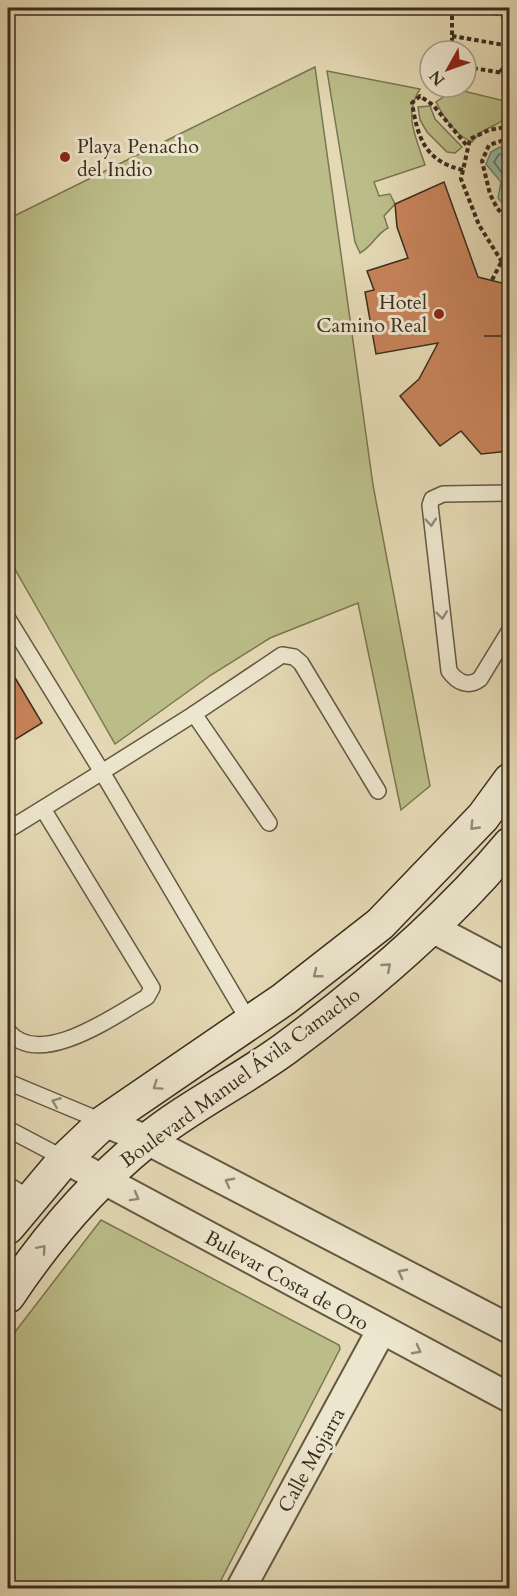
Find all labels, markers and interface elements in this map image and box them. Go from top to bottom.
north arrow [418,39,478,99]
text: N [424,66,450,90]
place label: Playa Penacho del Indio [77,133,199,183]
marker: Playa Penacho del Indio [58,150,72,164]
place label: Hotel Camino Real [316,289,427,339]
marker: Hotel Camino Real [432,307,446,321]
one-way arrow [424,517,437,527]
one-way arrow [435,611,447,620]
one-way arrow [470,820,481,830]
one-way arrow [380,963,391,974]
one-way arrow [312,966,323,977]
street label: Boulevard Manuel Ávila Camacho [115,981,366,1174]
one-way arrow [153,1078,163,1090]
one-way arrow [51,1097,62,1109]
one-way arrow [225,1178,236,1190]
one-way arrow [129,1190,139,1201]
street label: Bulevar Costa de Oro [200,1224,374,1337]
one-way arrow [35,1245,46,1256]
one-way arrow [398,1269,408,1280]
one-way arrow [411,1343,422,1354]
street label: Calle Mojarra [272,1403,351,1517]

